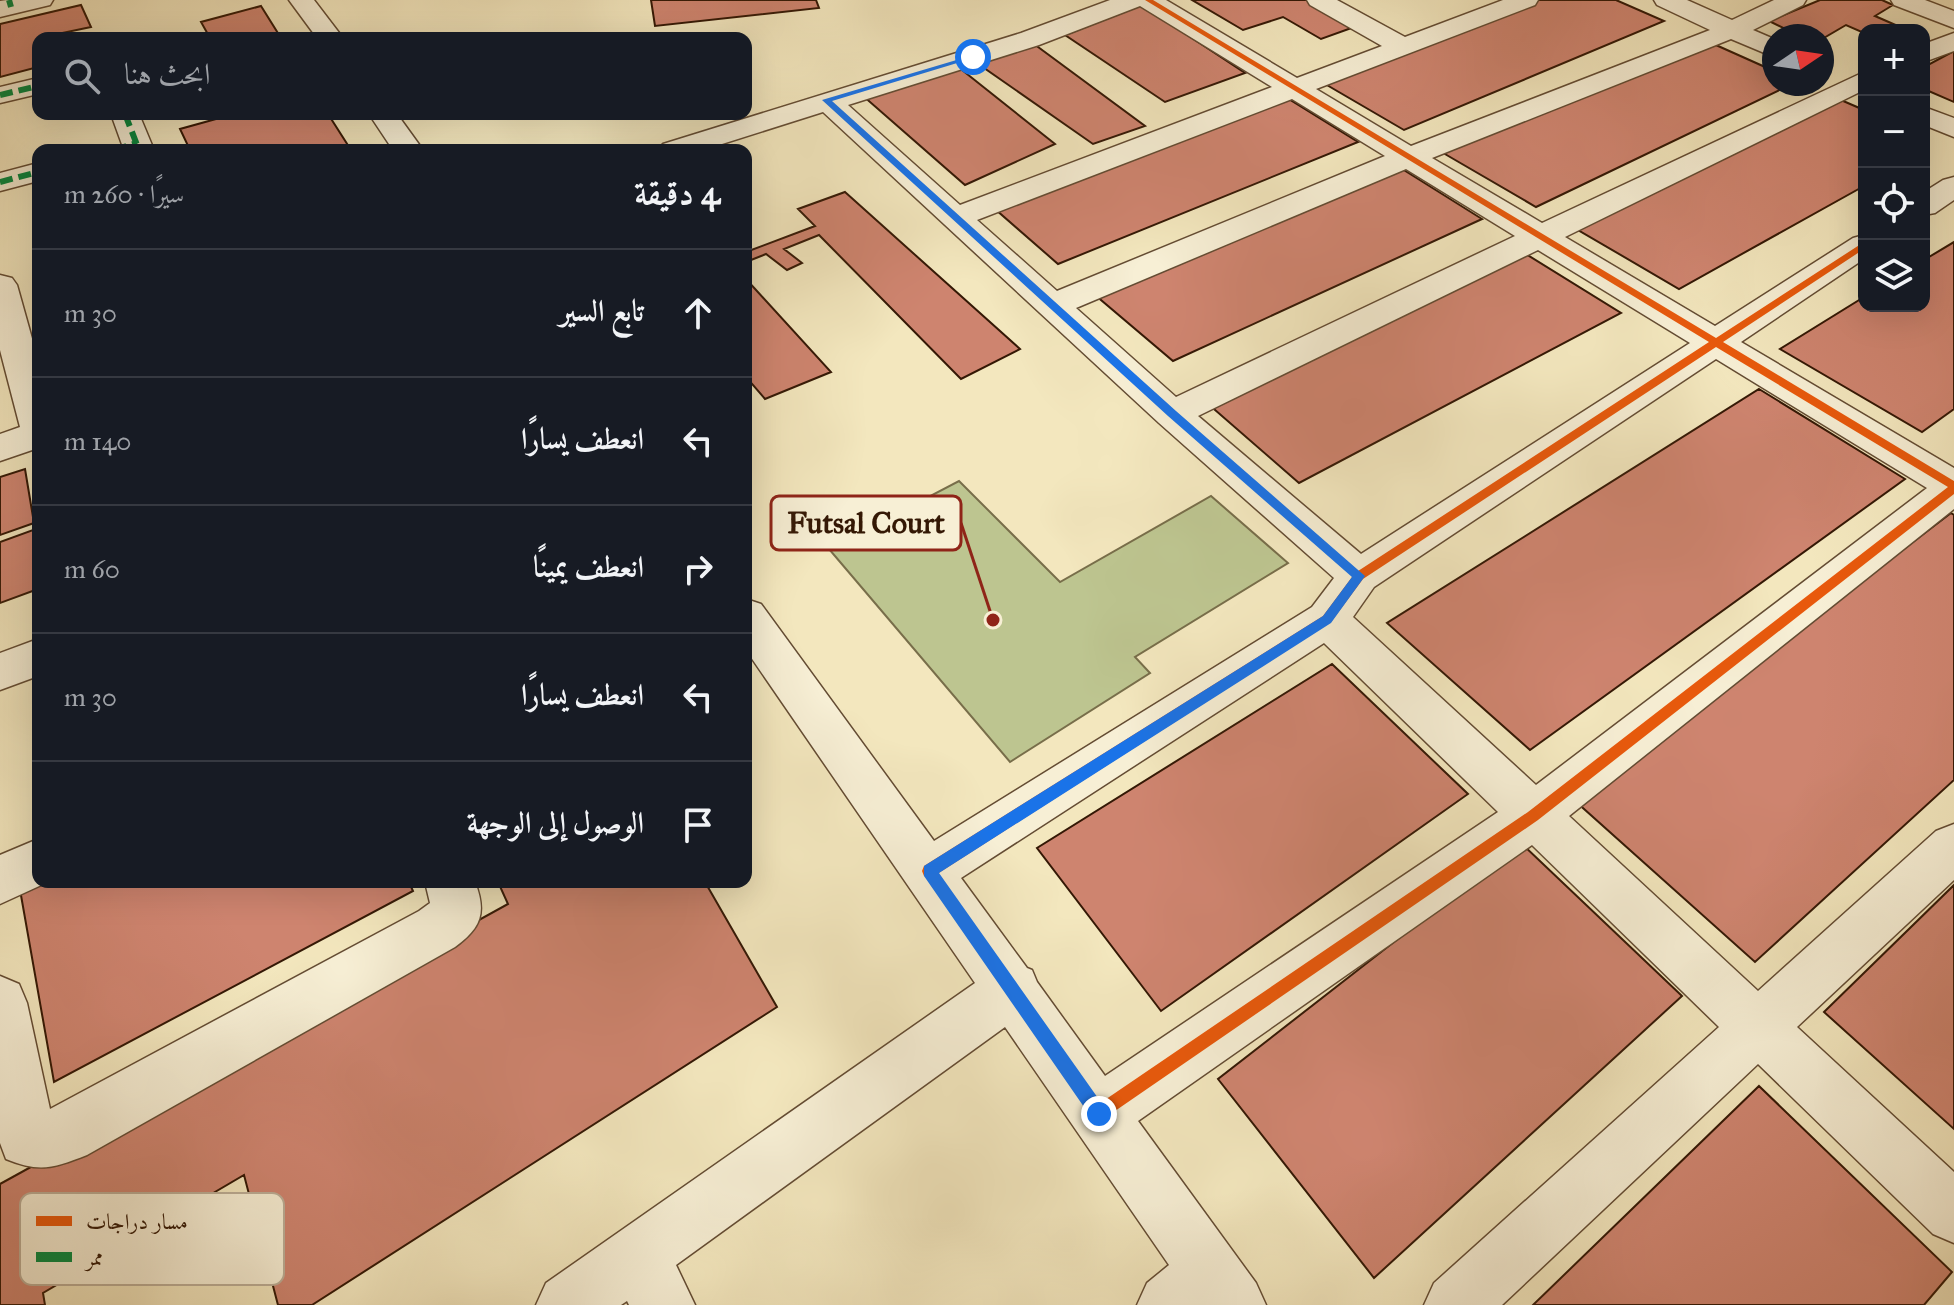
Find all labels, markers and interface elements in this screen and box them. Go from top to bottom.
north arrow [1762,24,1834,96]
map controls [1858,24,1930,312]
button: + [1858,24,1930,96]
search box [32,32,752,120]
route start [955,39,991,75]
icon: search [60,54,104,98]
text: ابحث هنا [124,56,210,92]
button: − [1858,96,1930,168]
button: locate [1858,168,1930,240]
text: 4 دقيقة [634,172,720,213]
text: سيرًا · 260 m [64,178,184,210]
button: layers [1858,240,1930,312]
icon: ahead [676,291,720,335]
text: تابع السير [559,293,644,329]
text: 30 m [64,297,117,329]
icon: left [676,419,720,463]
text: انعطف يسارًا [521,421,644,457]
text: 140 m [64,425,131,457]
callout: Futsal Court [771,496,961,550]
text: Futsal Court [787,505,945,541]
icon: right [676,547,720,591]
text: انعطف يمينًا [533,549,644,585]
text: 60 m [64,553,120,585]
icon: left [676,675,720,719]
text: انعطف يسارًا [521,677,644,713]
text: 30 m [64,681,117,713]
icon: arrive [676,803,720,847]
text: الوصول إلى الوجهة [467,805,644,841]
route end [1081,1096,1117,1132]
legend [20,1193,284,1285]
text: مسار دراجات [86,1208,188,1235]
text: ممر [84,1244,104,1272]

